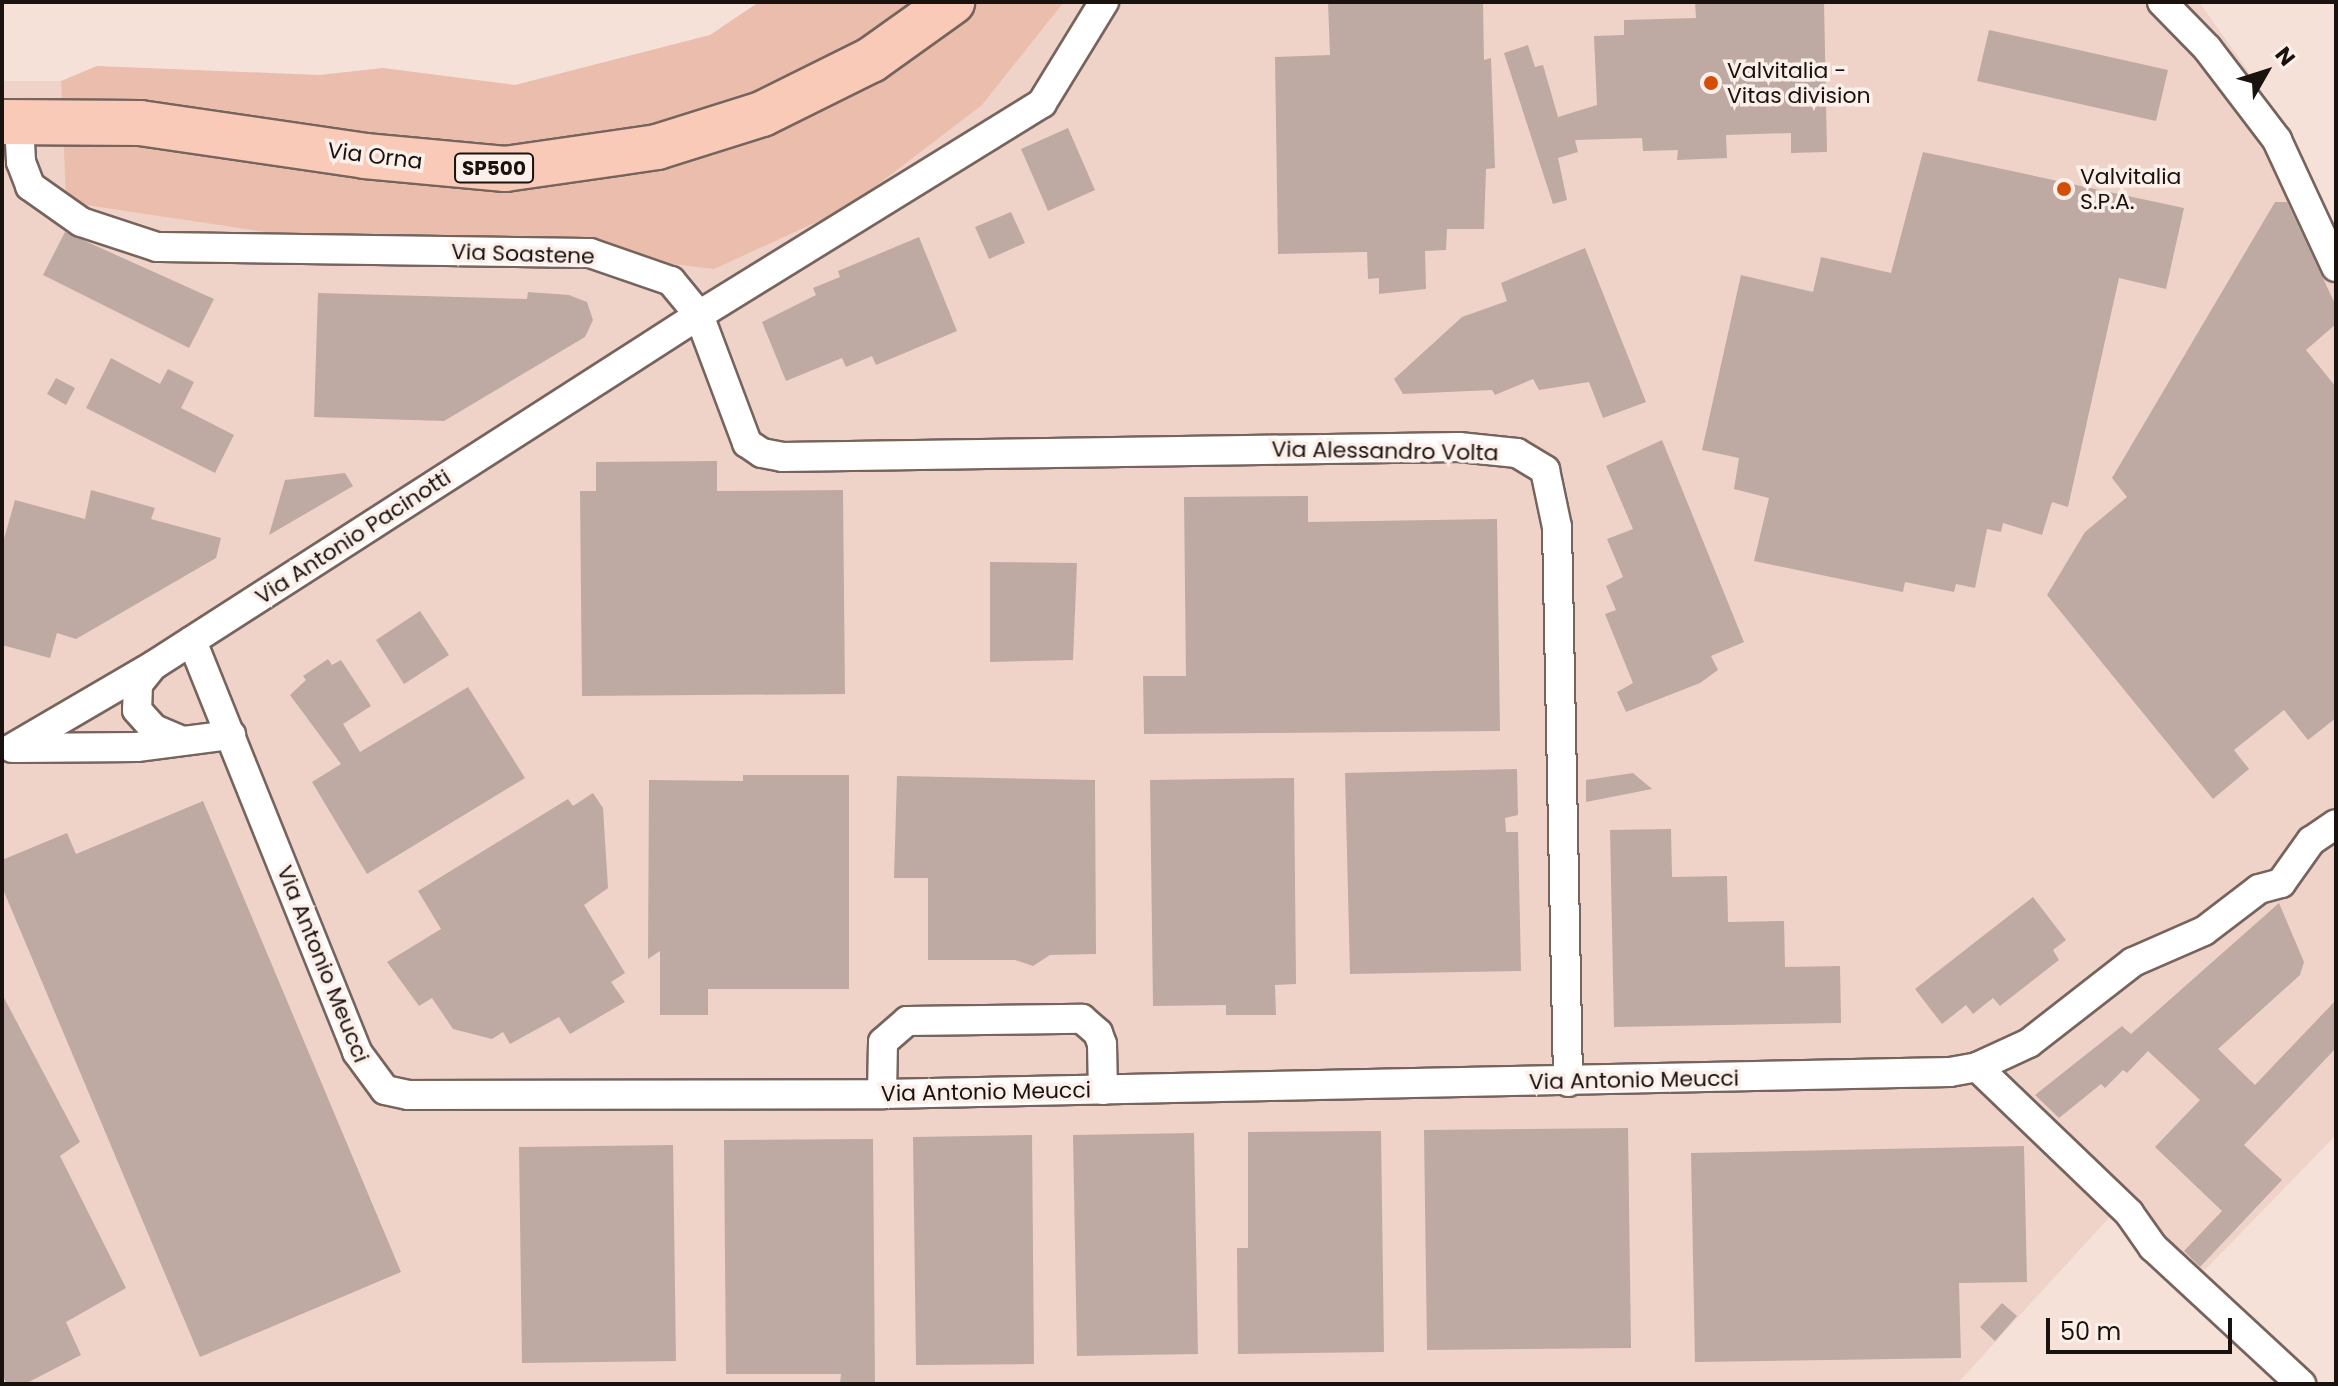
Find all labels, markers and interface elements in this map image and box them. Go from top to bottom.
north arrow [2226,32,2306,112]
text: N [2268,40,2302,73]
place label: Valvitalia - Vitas division [1727,57,1871,108]
marker: Valvitalia - Vitas division [1702,74,1720,92]
street label: Via Orna [326,137,424,175]
road number: SP500 [454,152,534,184]
place label: Valvitalia S.P.A. [2080,163,2181,214]
marker: Valvitalia S.P.A. [2055,180,2073,198]
street label: Via Soastene [451,238,595,270]
street label: Via Alessandro Volta [1271,436,1499,466]
street label: Via Antonio Pacinotti [250,464,456,610]
street label: Via Antonio Meucci [271,862,375,1066]
street label: Via Antonio Meucci [1529,1065,1739,1095]
street label: Via Antonio Meucci [881,1077,1091,1107]
scale bar [2050,1302,2236,1352]
text: 50 m [2060,1315,2121,1348]

